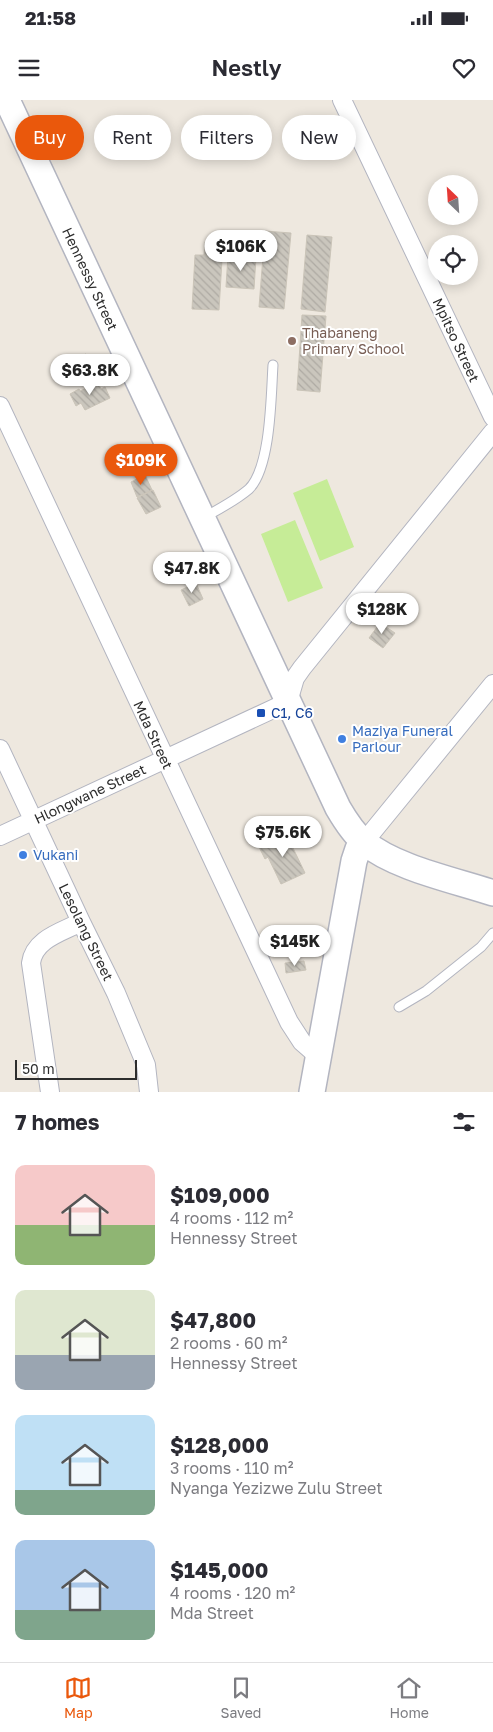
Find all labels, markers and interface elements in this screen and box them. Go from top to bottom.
text: 21:58 [25,6,76,29]
icon: menu [15,54,43,82]
text: Nestly [212,54,281,81]
icon: heart [450,54,478,82]
chip: Buy [15,115,84,160]
chip: Rent [94,115,171,160]
chip: Filters [181,115,272,160]
chip: New [282,115,356,160]
north arrow [428,175,478,225]
map controls [428,175,478,285]
street label: Hennessy Street [59,225,122,333]
pin: $106K [206,230,276,272]
button: locate [428,235,478,285]
text: $106K [215,236,267,256]
street label: Mpitso Street [430,295,483,385]
place label: Thabaneng Primary School [302,324,404,357]
marker: Thabaneng Primary School [286,335,298,347]
pin: $63.8K [49,354,131,396]
text: $63.8K [61,360,119,380]
pin: $109K [106,444,176,486]
text: $109K [115,450,167,470]
pin: $47.8K [151,552,233,594]
text: $47.8K [164,558,220,578]
pin: $128K [347,592,417,635]
text: $128K [357,599,407,619]
street label: Mda Street [130,698,177,772]
place label: C1, C6 [271,704,313,721]
marker: C1, C6 [255,707,267,719]
place label: Maziya Funeral Parlour [352,722,453,755]
marker: Maziya Funeral Parlour [336,733,348,745]
street label: Hlongwane Street [31,760,148,827]
pin: $75.6K [242,816,324,858]
text: $75.6K [255,822,311,842]
place label: Vukani [33,846,78,863]
marker: Vukani [17,849,29,861]
street label: Lesolang Street [56,880,117,983]
pin: $145K [260,924,330,967]
text: $145K [270,931,320,951]
scale bar [15,1057,138,1080]
text: 50 m [22,1060,55,1077]
icon: filters [450,1108,478,1136]
text: 7 homes [15,1109,100,1135]
text: $109,000 [170,1182,270,1208]
icon: home [55,1185,115,1245]
text: 4 rooms · 112 m² [170,1208,293,1228]
text: Hennessy Street [170,1228,298,1248]
text: $47,800 [170,1307,256,1333]
icon: home [55,1310,115,1370]
text: 2 rooms · 60 m² [170,1333,288,1353]
text: Hennessy Street [170,1353,298,1373]
text: $128,000 [170,1432,269,1458]
icon: home [55,1435,115,1495]
text: 3 rooms · 110 m² [170,1458,293,1478]
text: Nyanga Yezizwe Zulu Street [170,1478,383,1498]
text: $145,000 [170,1557,269,1583]
icon: home [55,1560,115,1620]
text: 4 rooms · 120 m² [170,1583,295,1603]
text: Mda Street [170,1603,254,1623]
tab: Map [64,1674,93,1721]
tab: Saved [221,1674,261,1721]
tab: Home [389,1674,429,1721]

